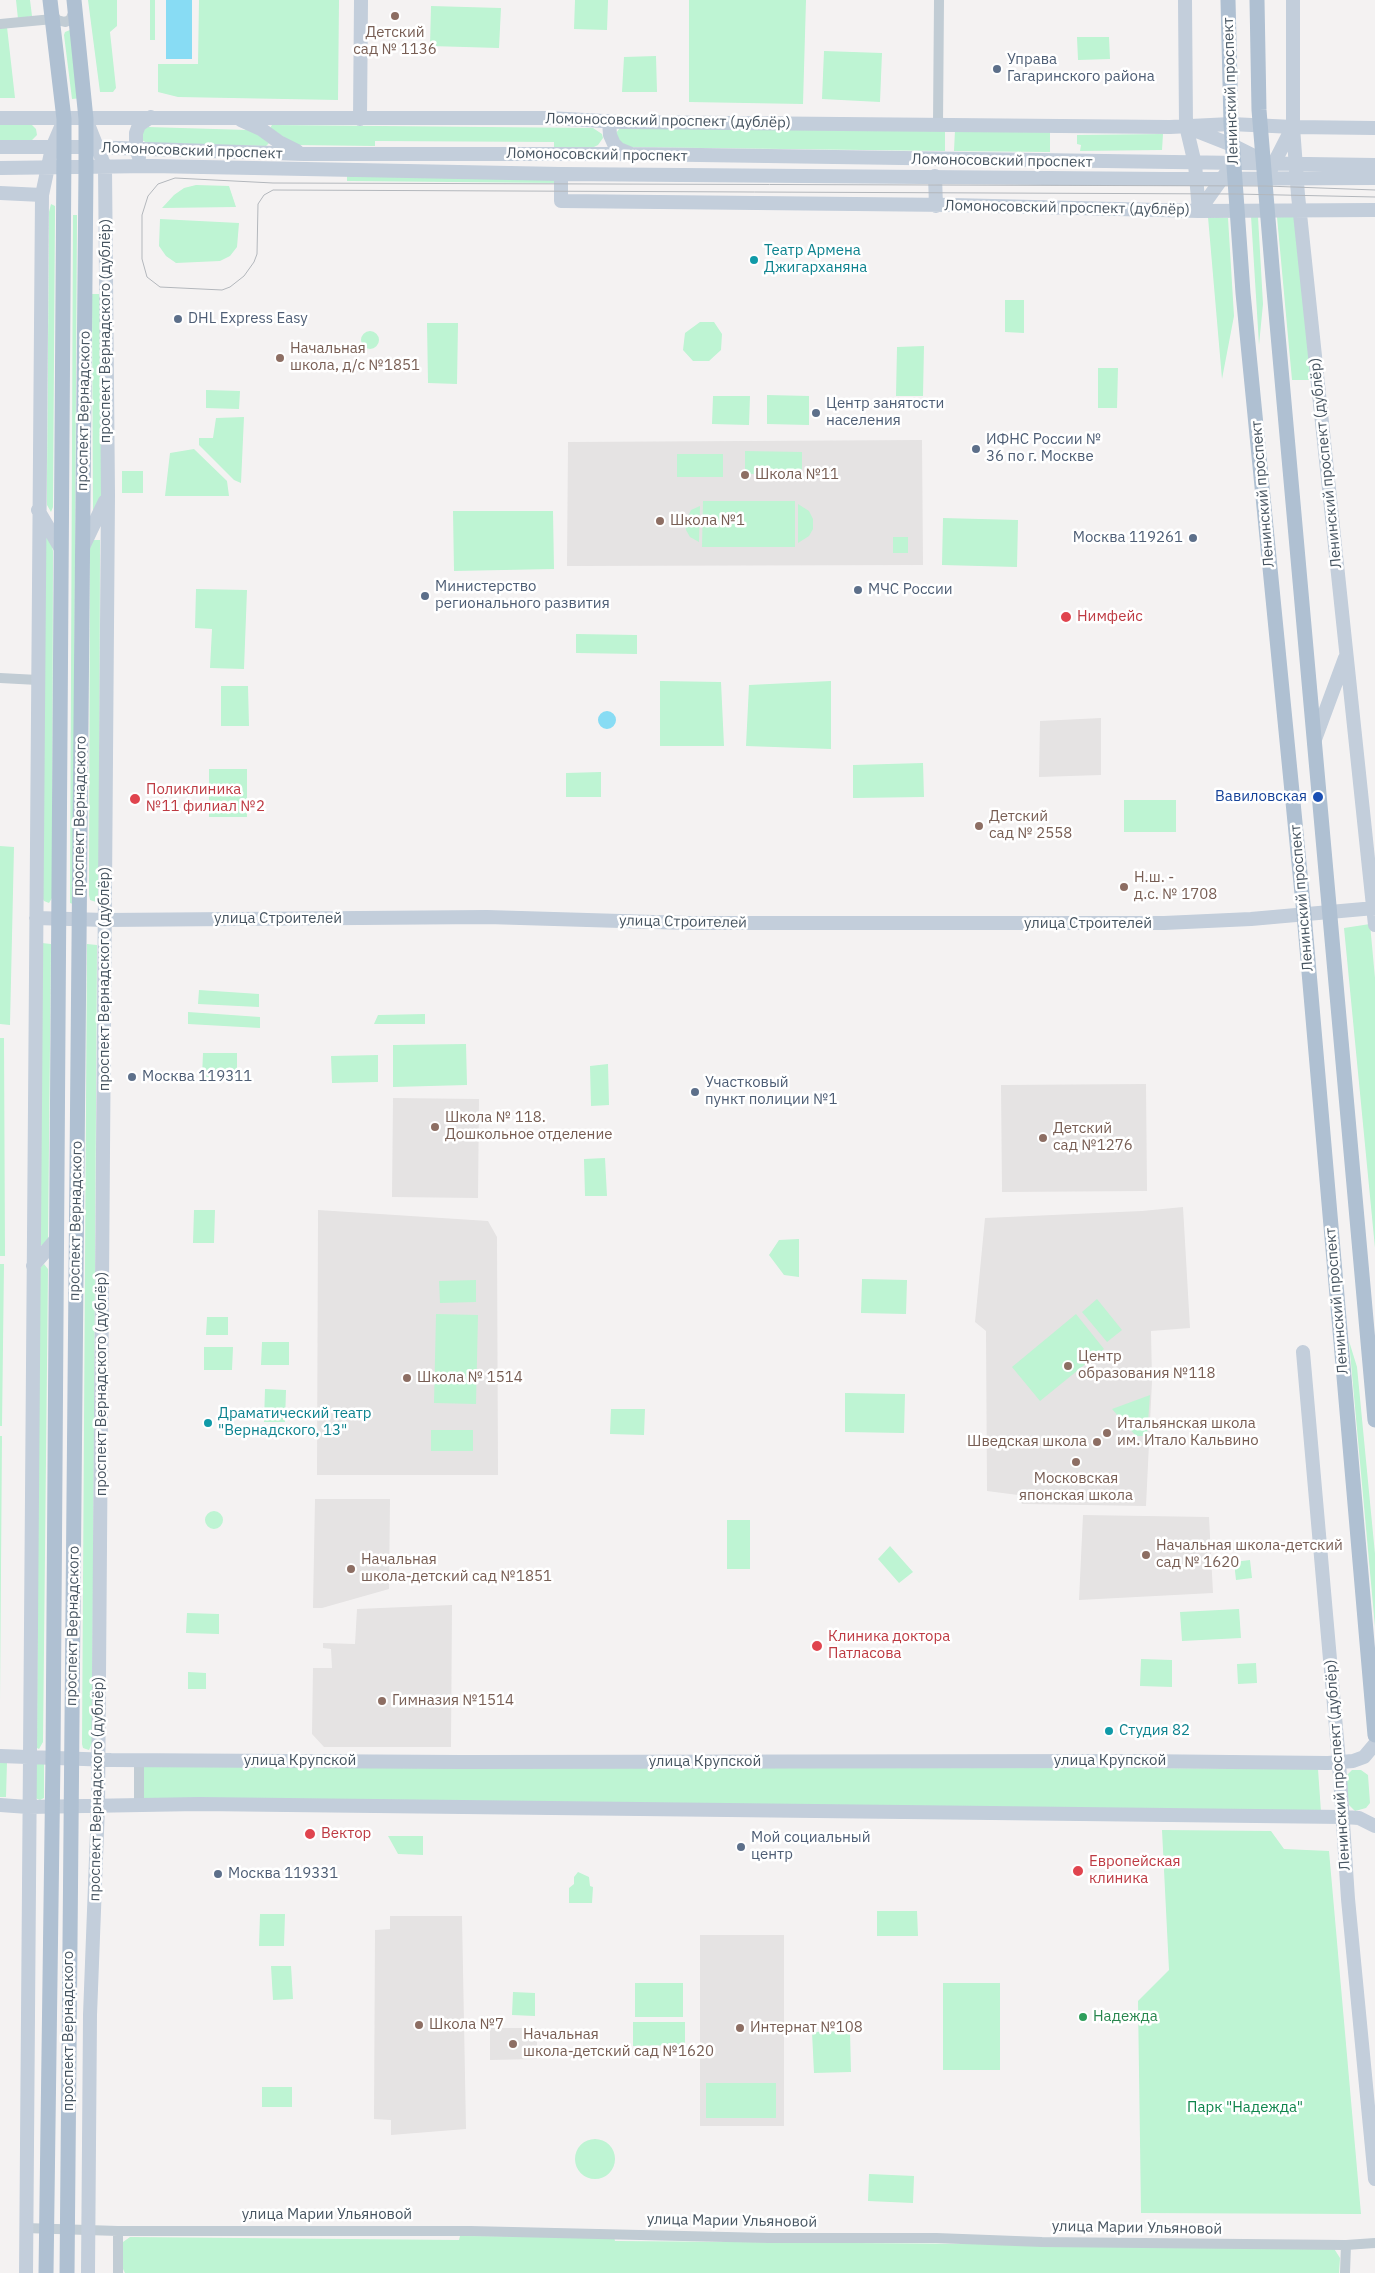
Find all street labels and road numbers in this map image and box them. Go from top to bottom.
street label: Ленинский проспект [1219,17,1243,165]
street label: Ломоносовский проспект (дублёр) [545,110,791,132]
street label: Ломоносовский проспект [101,139,283,163]
street label: Ломоносовский проспект [506,144,688,166]
street label: Ломоносовский проспект [911,150,1093,172]
street label: Ломоносовский проспект (дублёр) [944,197,1190,219]
street label: проспект Вернадского (дублёр) [97,219,115,443]
street label: проспект Вернадского [74,331,94,491]
street label: Ленинский проспект (дублёр) [1306,357,1346,569]
street label: Ленинский проспект [1248,420,1278,568]
street label: проспект Вернадского [70,736,90,896]
street label: Ленинский проспект [1287,824,1317,972]
street label: проспект Вернадского (дублёр) [96,867,114,1091]
street label: улица Строителей [214,910,342,928]
street label: улица Строителей [619,912,747,932]
street label: улица Строителей [1024,915,1152,933]
street label: проспект Вернадского [66,1141,86,1301]
street label: Ленинский проспект [1322,1227,1352,1375]
street label: проспект Вернадского (дублёр) [93,1272,111,1496]
street label: проспект Вернадского [63,1546,83,1706]
street label: Ленинский проспект (дублёр) [1322,1659,1354,1871]
street label: проспект Вернадского (дублёр) [86,1677,108,1901]
street label: улица Крупской [244,1752,356,1770]
street label: улица Крупской [1054,1752,1166,1770]
street label: улица Крупской [649,1753,761,1771]
street label: проспект Вернадского [60,1951,78,2111]
street label: улица Марии Ульяновой [242,2206,412,2224]
street label: улица Марии Ульяновой [647,2211,817,2231]
street label: улица Марии Ульяновой [1052,2218,1222,2238]

